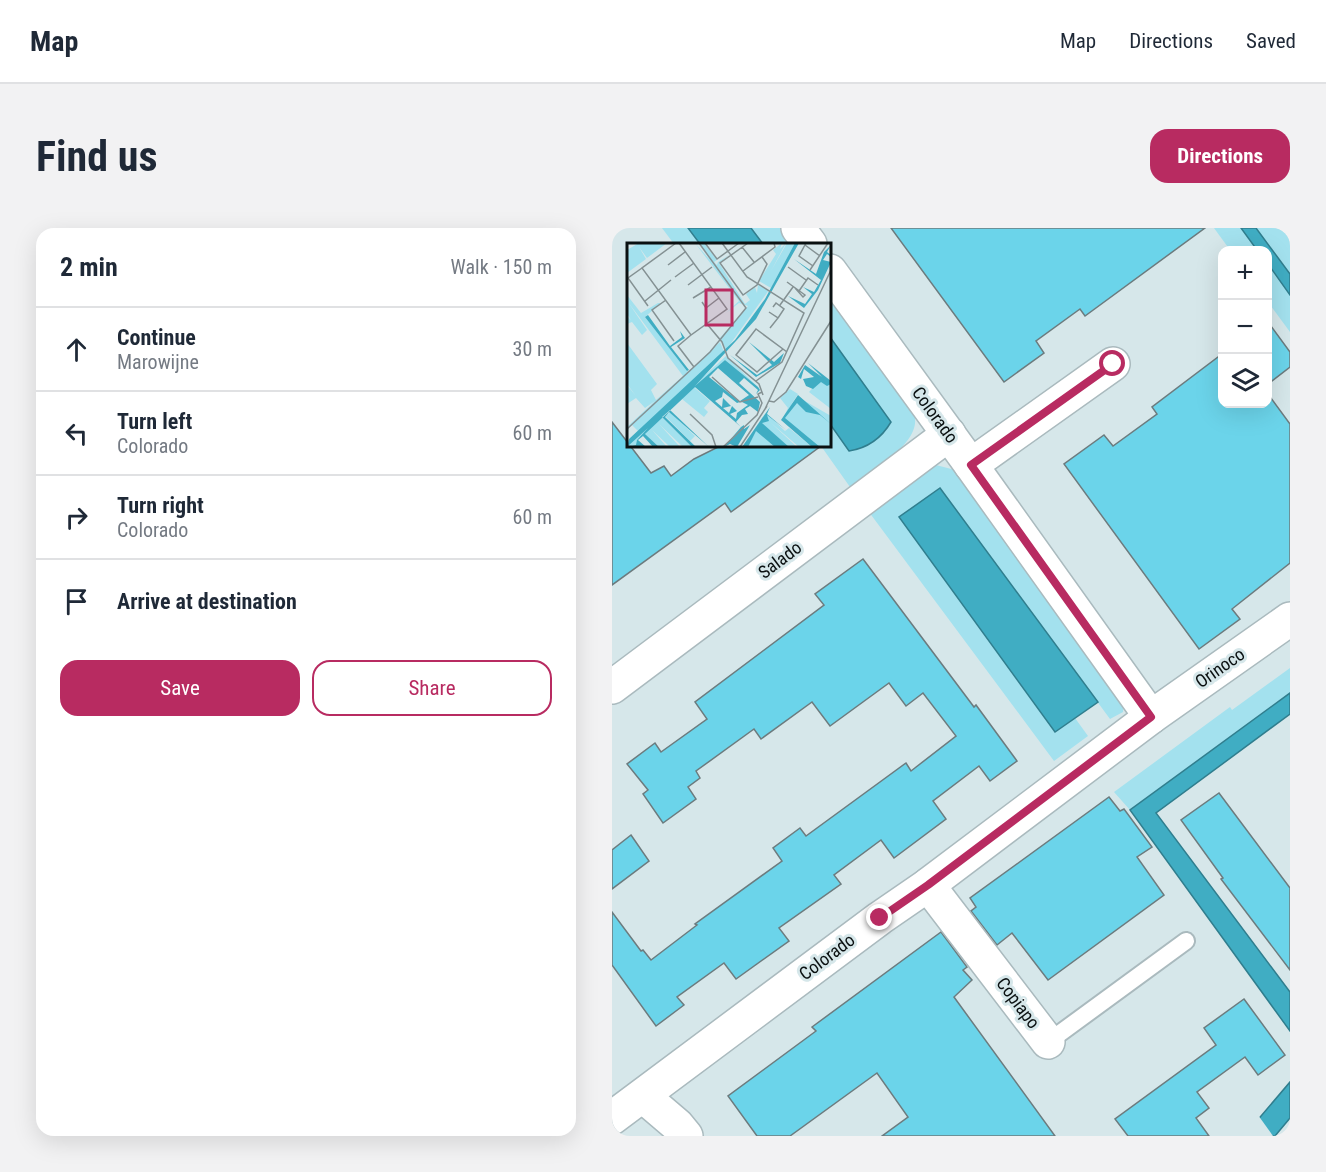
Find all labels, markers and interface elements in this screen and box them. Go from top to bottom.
text: Map [30,25,78,58]
text: Map [1060,29,1096,53]
text: Directions [1129,29,1213,53]
text: Saved [1246,29,1296,53]
button: Directions [1150,129,1290,183]
text: Find us [36,132,157,181]
inset map [627,243,831,447]
map controls [1218,246,1272,408]
button: + [1218,246,1272,300]
text: 2 min [60,252,118,282]
text: Walk · 150 m [451,255,552,279]
button: − [1218,300,1272,354]
text: Continue [117,325,196,350]
icon: ahead [60,333,93,366]
text: 30 m [513,337,552,361]
text: Marowijne [117,350,199,374]
route start [1099,350,1125,376]
button: layers [1218,354,1272,408]
street label: Colorado [908,383,963,447]
text: Turn left [117,409,192,434]
icon: left [60,417,93,450]
text: 60 m [513,421,552,445]
text: Colorado [117,434,188,458]
text: Turn right [117,493,204,518]
icon: right [60,501,93,534]
text: 60 m [513,505,552,529]
text: Colorado [117,518,188,542]
street label: Salado [754,537,805,583]
icon: arrive [60,585,93,618]
text: Arrive at destination [117,589,297,614]
street label: Orinoco [1191,643,1248,692]
button: Save [60,660,300,716]
button: Share [312,660,552,716]
route end [866,904,892,930]
street label: Colorado [795,929,859,984]
street label: Copiapo [992,973,1044,1032]

